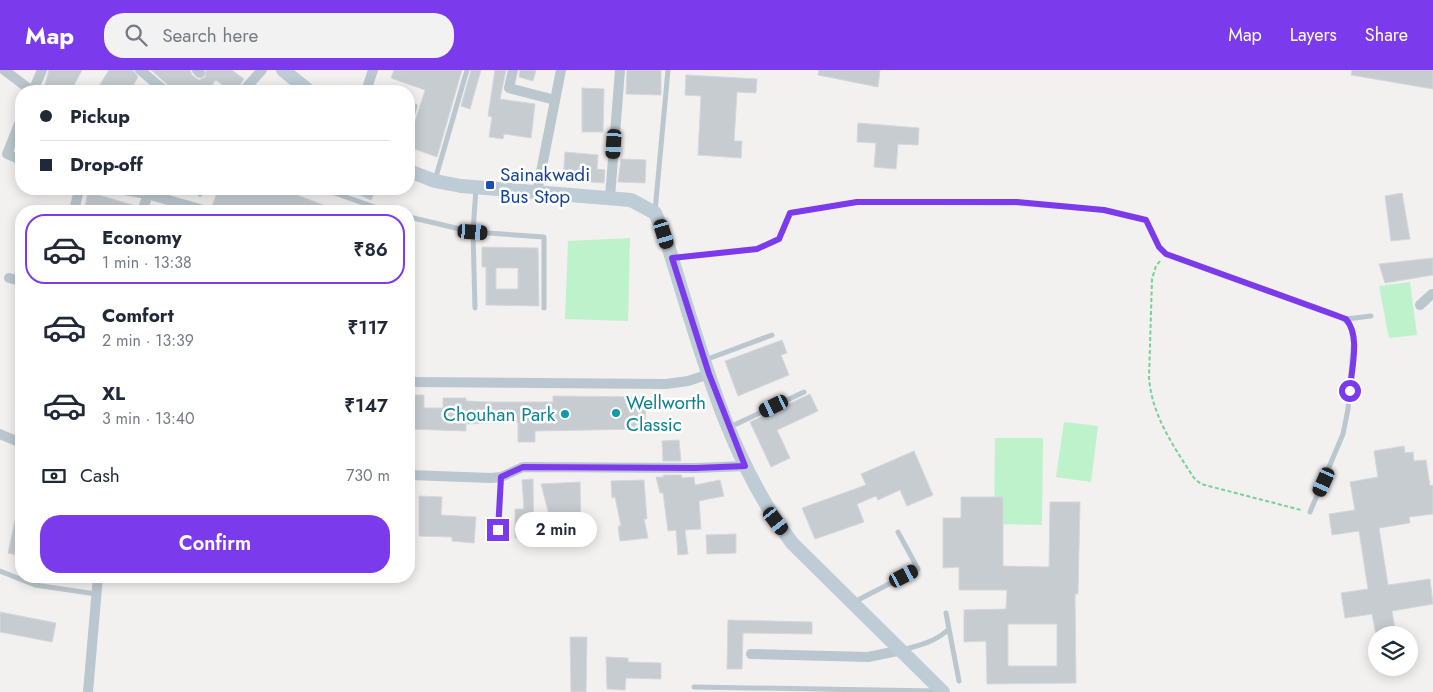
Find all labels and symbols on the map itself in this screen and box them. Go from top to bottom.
car [605,129,622,159]
place label: Sainakwadi Bus Stop [500,161,590,210]
marker: Sainakwadi Bus Stop [484,179,496,191]
car [652,217,675,251]
car [457,223,488,241]
route start [1339,380,1361,402]
place label: Wellworth Classic [626,389,706,438]
car [757,393,790,419]
place label: Chouhan Park [443,401,556,428]
marker: Wellworth Classic [610,407,622,419]
marker: Chouhan Park [559,408,571,420]
car [1311,465,1336,499]
car [760,505,791,537]
callout: 2 min [516,512,598,548]
route end [487,519,509,541]
car [887,563,920,589]

